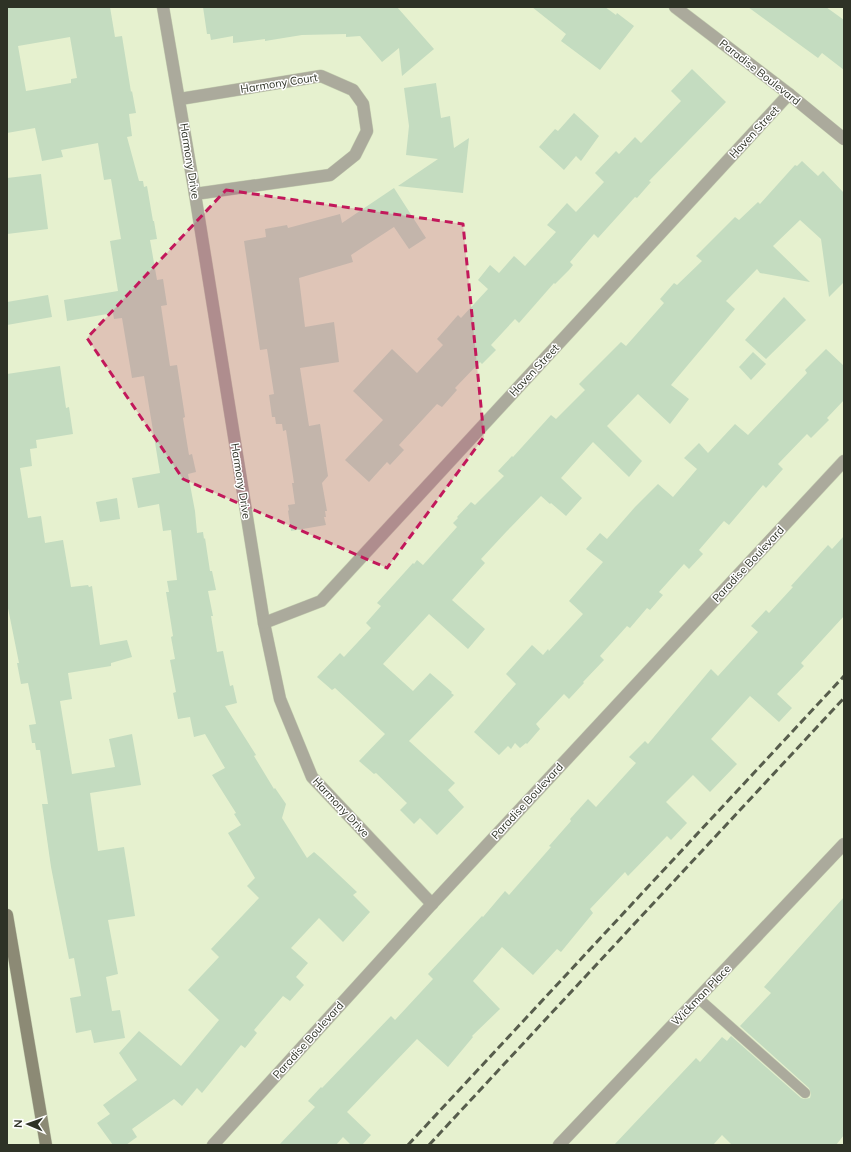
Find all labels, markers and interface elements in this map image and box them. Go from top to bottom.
street label: Paradise Boulevard [717,36,803,108]
street label: Harmony Court [239,70,319,96]
street label: Haven Street [726,103,782,161]
street label: Harmony Drive [177,122,203,200]
street label: Haven Street [506,341,562,399]
street label: Harmony Drive [228,442,254,520]
street label: Paradise Boulevard [709,523,787,605]
street label: Paradise Boulevard [488,760,566,842]
street label: Harmony Drive [310,774,372,840]
street label: Wickman Place [668,962,734,1028]
street label: Paradise Boulevard [270,999,346,1081]
north arrow [8,1104,48,1144]
text: N [11,1119,25,1128]

